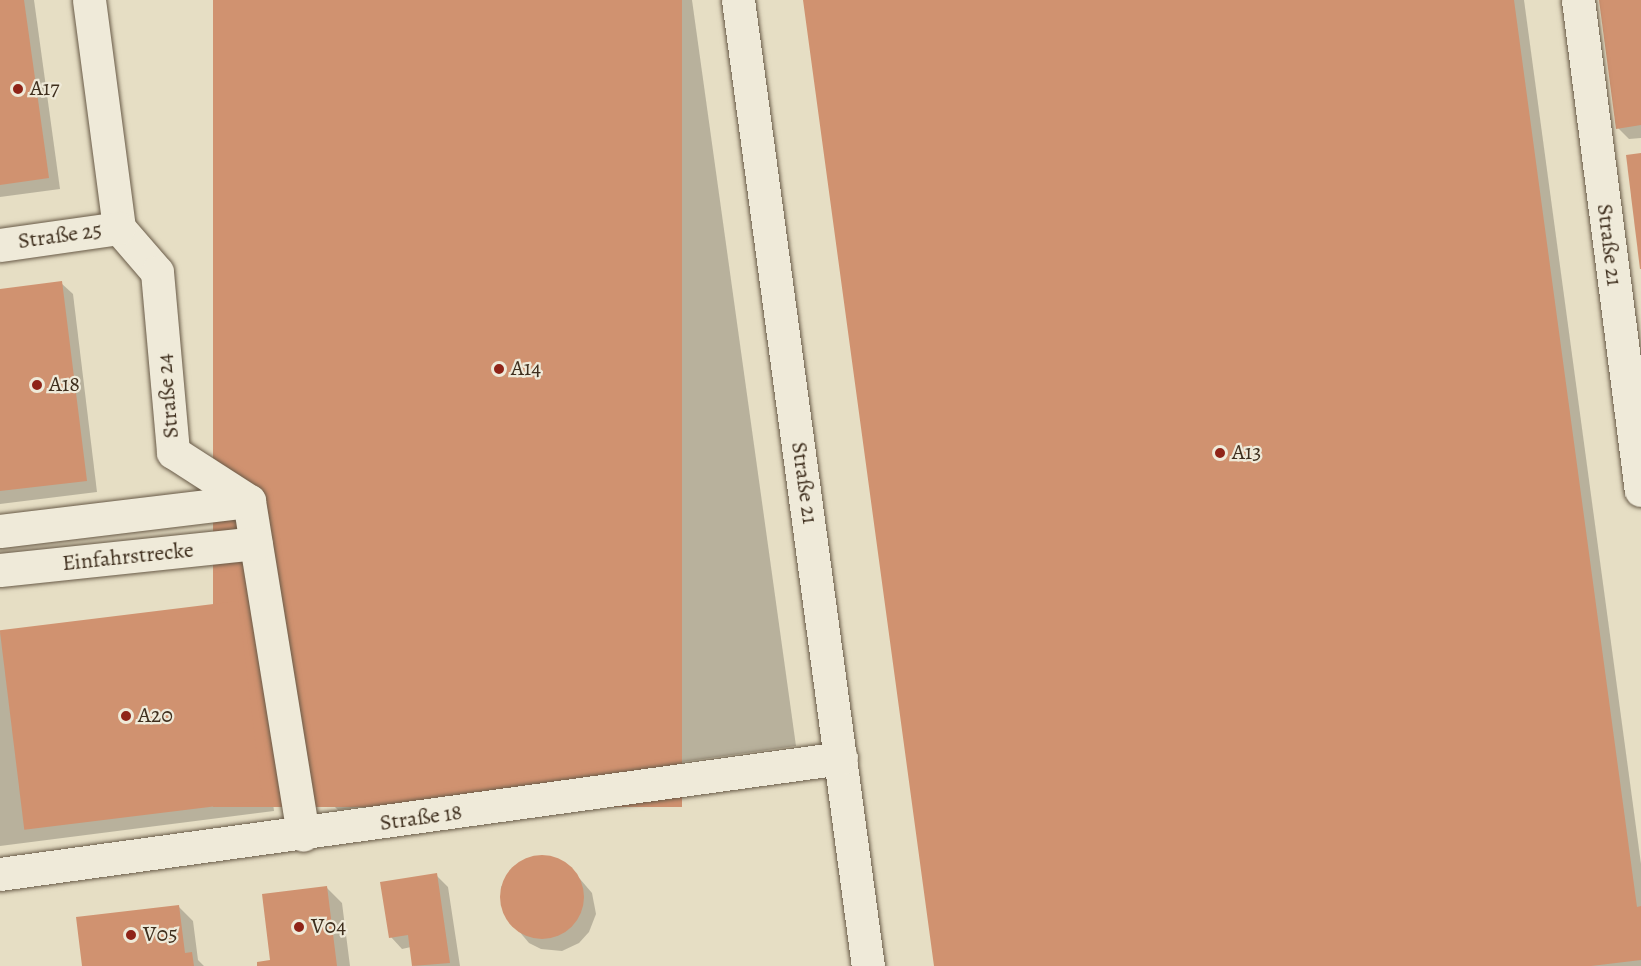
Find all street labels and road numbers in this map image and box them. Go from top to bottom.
street label: Straße 21 [1591,202,1627,288]
street label: Straße 25 [16,217,104,255]
street label: Straße 24 [151,353,185,439]
street label: Straße 21 [785,440,823,526]
street label: Einfahrstrecke [61,537,195,577]
street label: Straße 18 [378,799,464,837]

